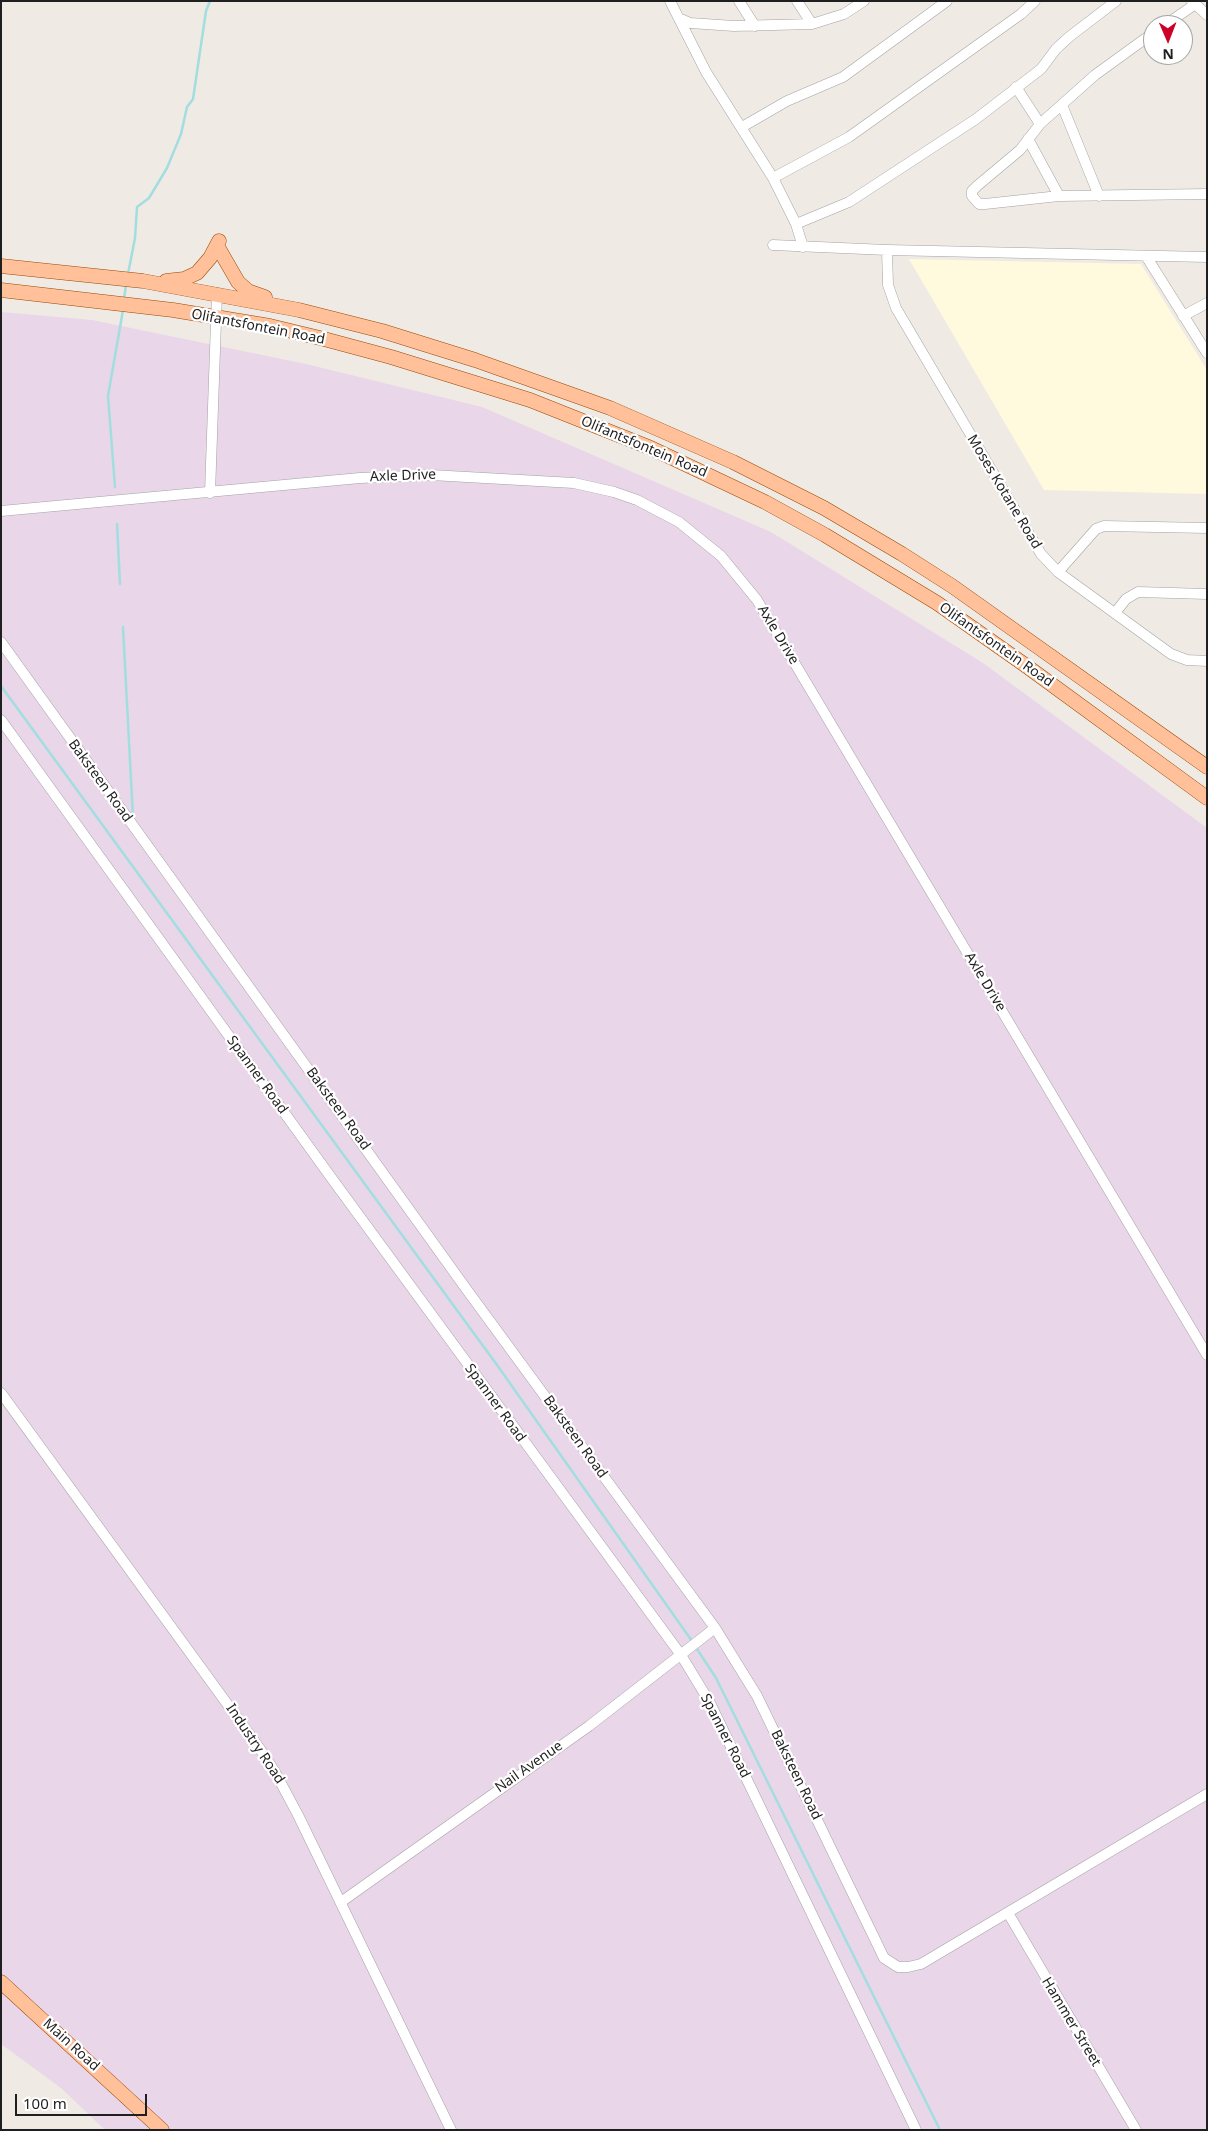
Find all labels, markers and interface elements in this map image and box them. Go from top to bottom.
north arrow [1143,15,1193,65]
text: N [1162,45,1174,64]
street label: Olifantsfontein Road [190,306,326,348]
street label: Olifantsfontein Road [578,413,710,481]
street label: Moses Kotane Road [963,432,1045,552]
street label: Axle Drive [370,466,436,486]
street label: Olifantsfontein Road [936,599,1056,691]
street label: Axle Drive [754,602,802,668]
street label: Baksteen Road [64,736,136,826]
street label: Axle Drive [961,949,1009,1015]
street label: Spanner Road [223,1033,291,1117]
street label: Baksteen Road [302,1064,374,1154]
street label: Spanner Road [461,1361,529,1445]
street label: Baksteen Road [539,1392,611,1482]
street label: Spanner Road [697,1691,753,1781]
street label: Industry Road [222,1701,288,1787]
street label: Baksteen Road [767,1727,825,1823]
street label: Nail Avenue [492,1738,566,1796]
street label: Hammer Street [1038,1974,1104,2070]
street label: Main Road [39,2015,103,2075]
scale bar [18,2084,150,2116]
text: 100 m [23,2093,67,2113]

